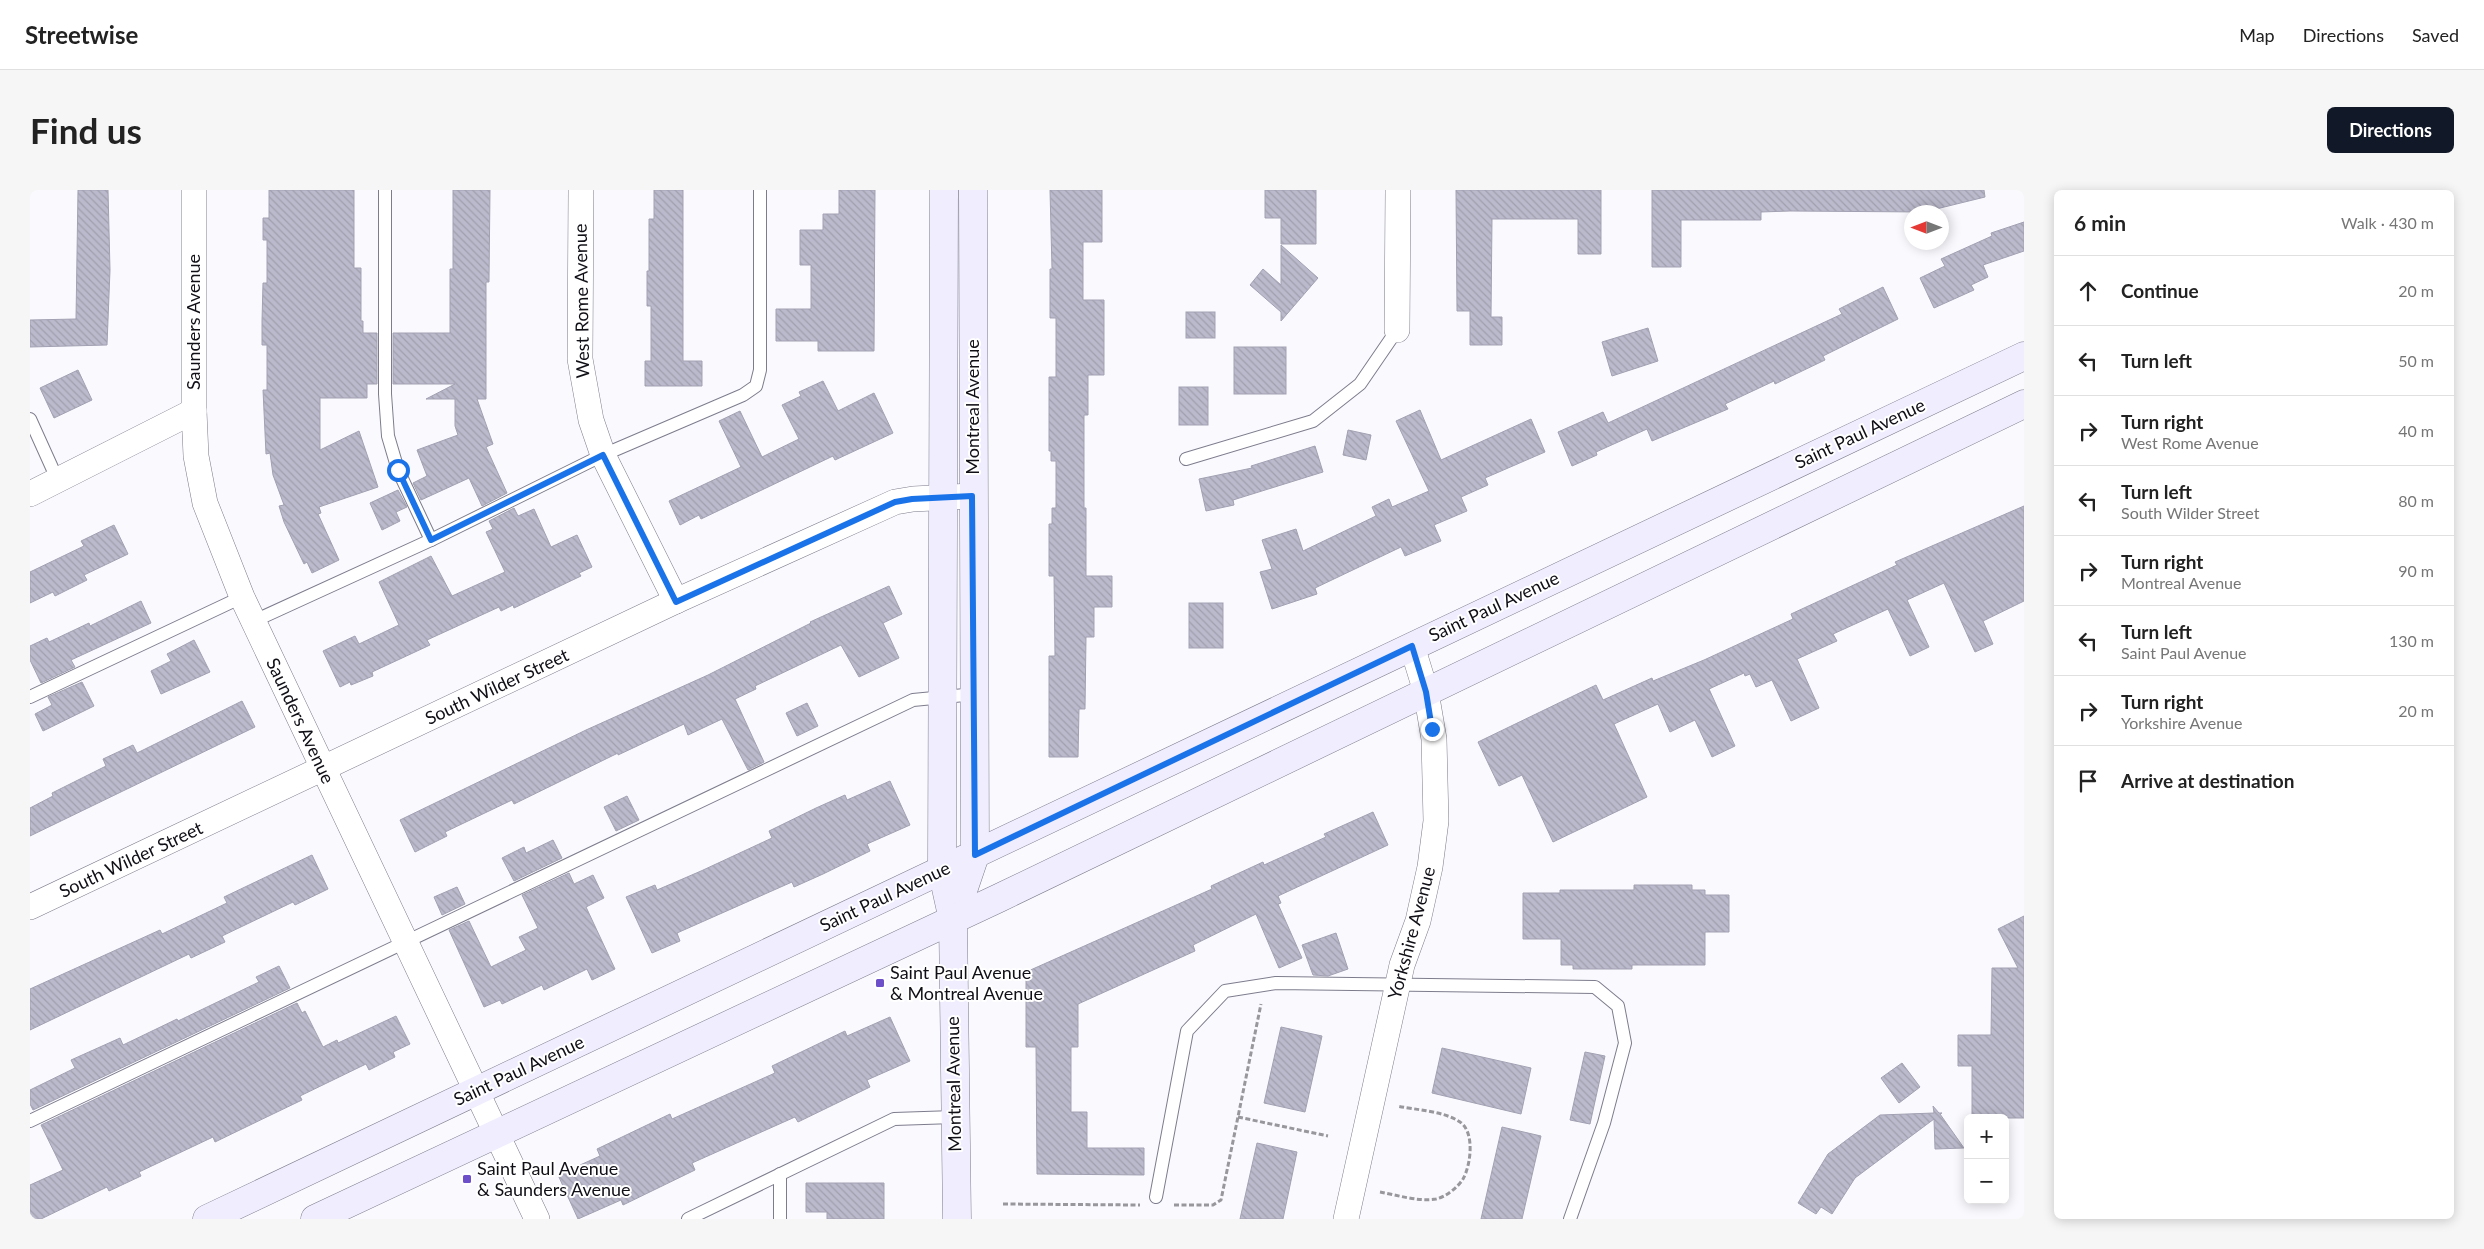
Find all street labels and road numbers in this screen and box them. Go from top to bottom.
street label: West Rome Avenue [569,223,593,379]
street label: Saunders Avenue [182,254,204,390]
street label: Montreal Avenue [961,339,983,475]
street label: Saint Paul Avenue [1791,393,1928,473]
street label: Saint Paul Avenue [1425,566,1562,646]
street label: South Wilder Street [421,643,572,729]
street label: Saunders Avenue [262,654,340,787]
street label: South Wilder Street [55,816,206,902]
street label: Saint Paul Avenue [816,856,953,936]
street label: Yorkshire Avenue [1383,864,1439,1002]
street label: Montreal Avenue [941,1016,965,1152]
street label: Saint Paul Avenue [450,1030,587,1110]

